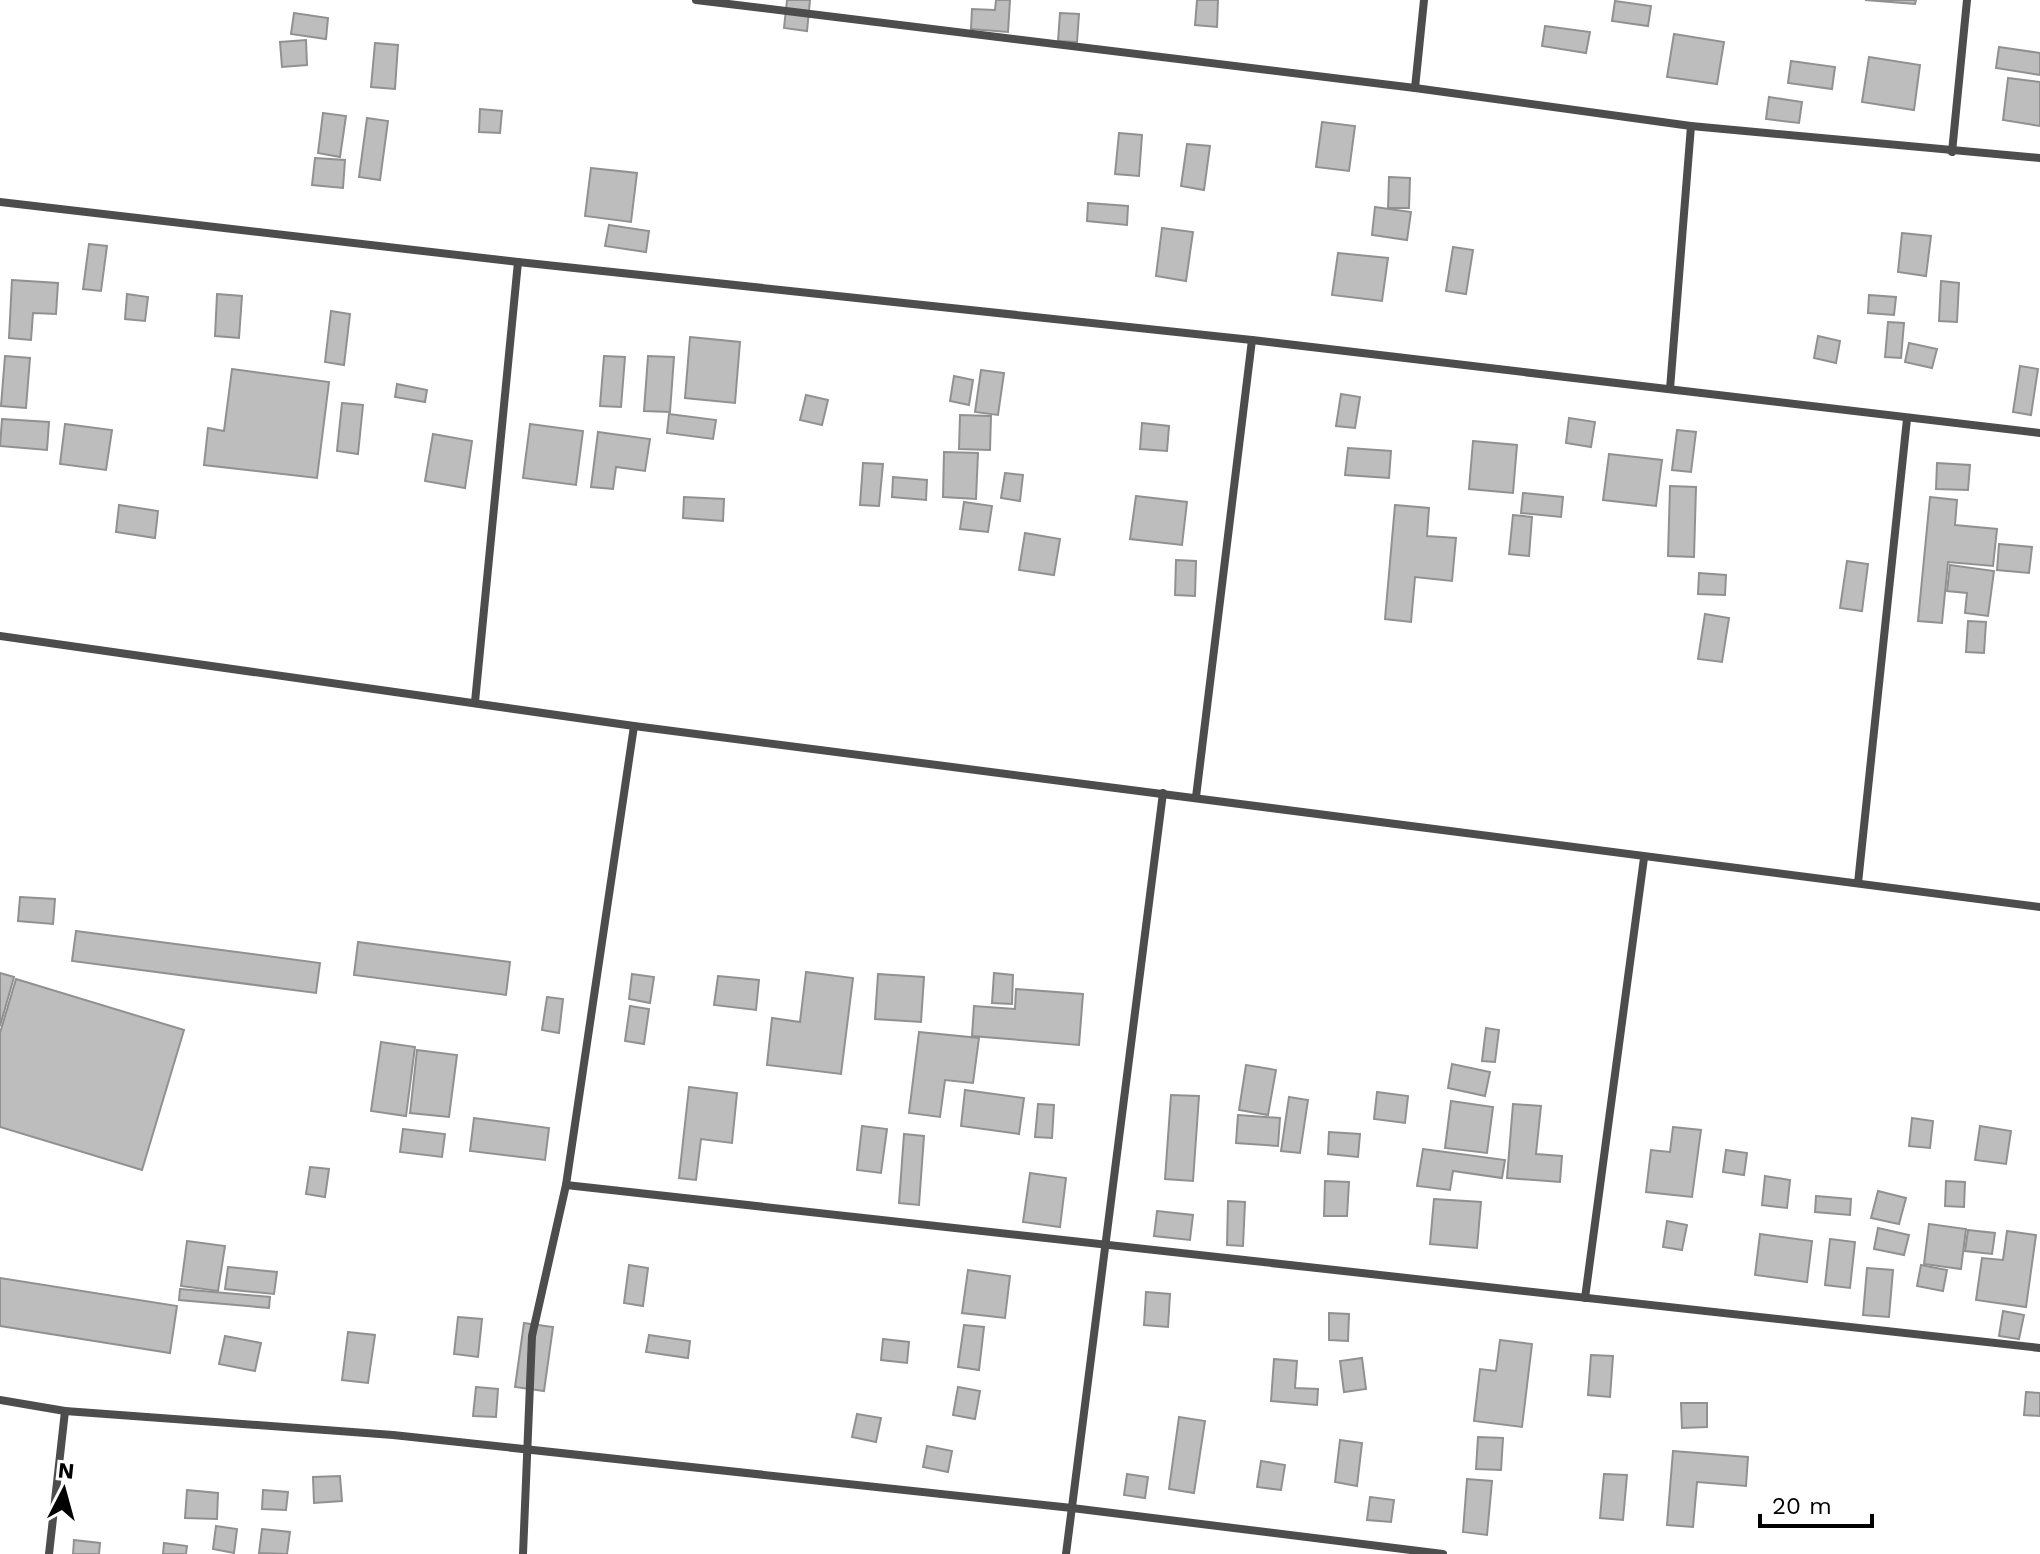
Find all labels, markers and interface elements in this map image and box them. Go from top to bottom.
north arrow [24,1450,104,1530]
text: N [57,1457,75,1484]
scale bar [1760,1478,1872,1528]
text: 20 m [1772,1492,1832,1520]

